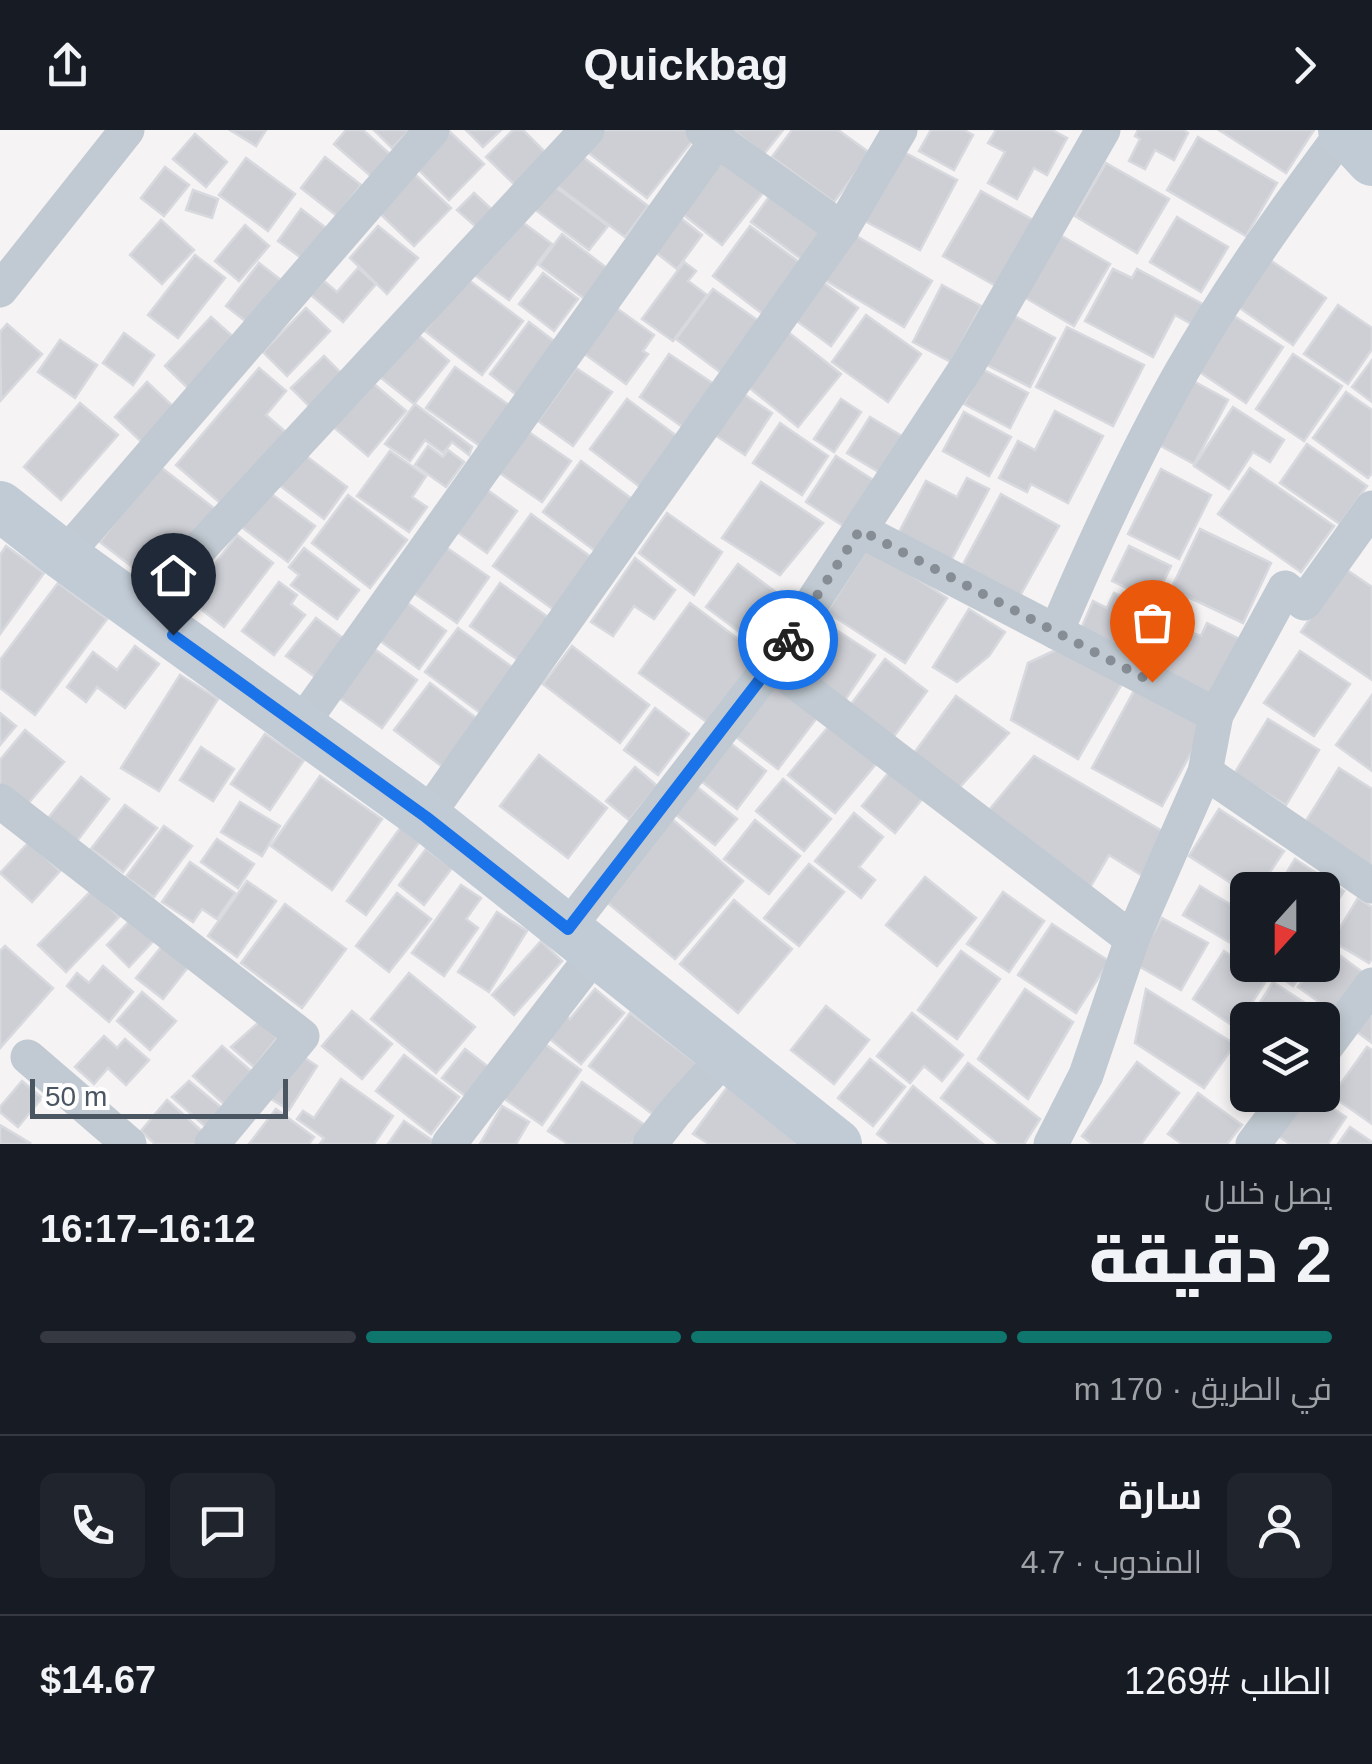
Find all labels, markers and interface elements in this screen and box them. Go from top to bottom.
icon: share [40,38,95,93]
icon: forward [1277,38,1332,93]
text: Quickbag [583,39,789,90]
pin [131,533,216,636]
icon: home [146,548,201,603]
pin [1110,580,1195,683]
courier [738,590,838,690]
icon: bag [1125,595,1180,650]
icon: bike [761,613,816,668]
north arrow [1230,872,1340,982]
map controls [1230,872,1340,1112]
button: layers [1230,1002,1340,1112]
scale bar [30,1074,288,1118]
text: 50 m [45,1081,107,1112]
text: يصل خلال [1204,1175,1332,1211]
text: 16:12–16:17 [40,1208,256,1250]
text: 2 دقيقة [1089,1223,1332,1296]
text: في الطريق · 170 m [1074,1371,1332,1407]
button: phone [40,1473,145,1578]
button: chat [170,1473,275,1578]
button: person [1227,1473,1332,1578]
text: سارة [1119,1475,1202,1517]
text: المندوب · 4.7 [1021,1544,1202,1580]
text: $14.67 [40,1659,156,1701]
text: الطلب #1269 [1124,1660,1332,1702]

